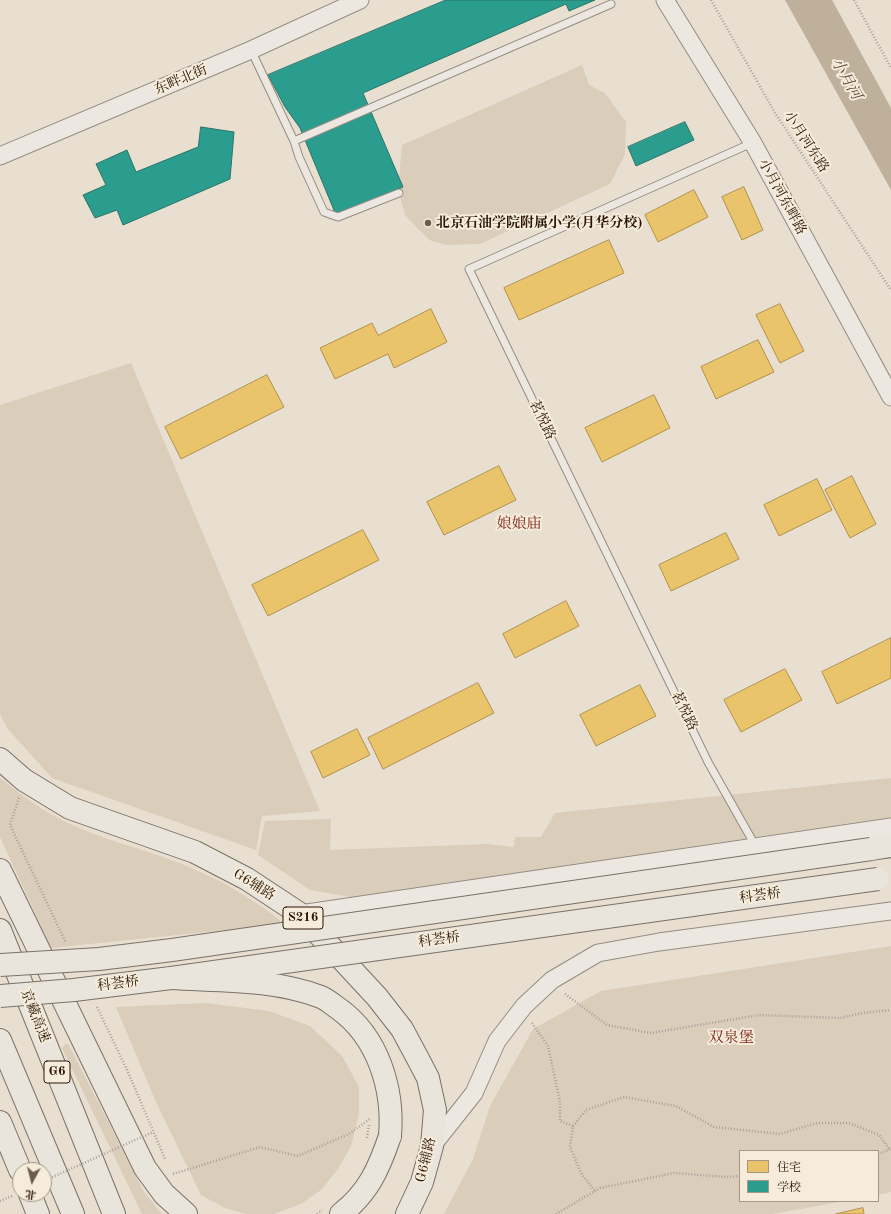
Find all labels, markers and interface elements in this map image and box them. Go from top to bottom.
water label: 小月河 [827,55,865,103]
street label: 东畔北街 [152,61,210,99]
street label: 小月河东路 [780,108,832,176]
street label: 小月河东畔路 [754,156,810,238]
place label: 北京石油学院附属小学(月华分校) [436,215,642,231]
marker: 北京石油学院附属小学(月华分校) [423,218,433,228]
street label: 茗悦路 [525,397,559,443]
district label: 娘娘庙 [497,515,541,533]
street label: 茗悦路 [667,688,701,734]
street label: G6辅路 [230,866,278,904]
street label: 科荟桥 [738,885,782,907]
road number: S216 [283,907,323,929]
street label: 科荟桥 [417,929,461,951]
street label: 科荟桥 [96,973,140,995]
street label: 京藏高速 [17,987,53,1045]
district label: 双泉堡 [709,1029,753,1047]
road number: G6 [44,1061,70,1083]
street label: G6辅路 [412,1136,440,1184]
legend [739,1150,879,1202]
north arrow [12,1162,52,1202]
text: 住宅 [777,1162,801,1174]
text: 学校 [777,1182,801,1194]
text: 北 [24,1187,37,1200]

